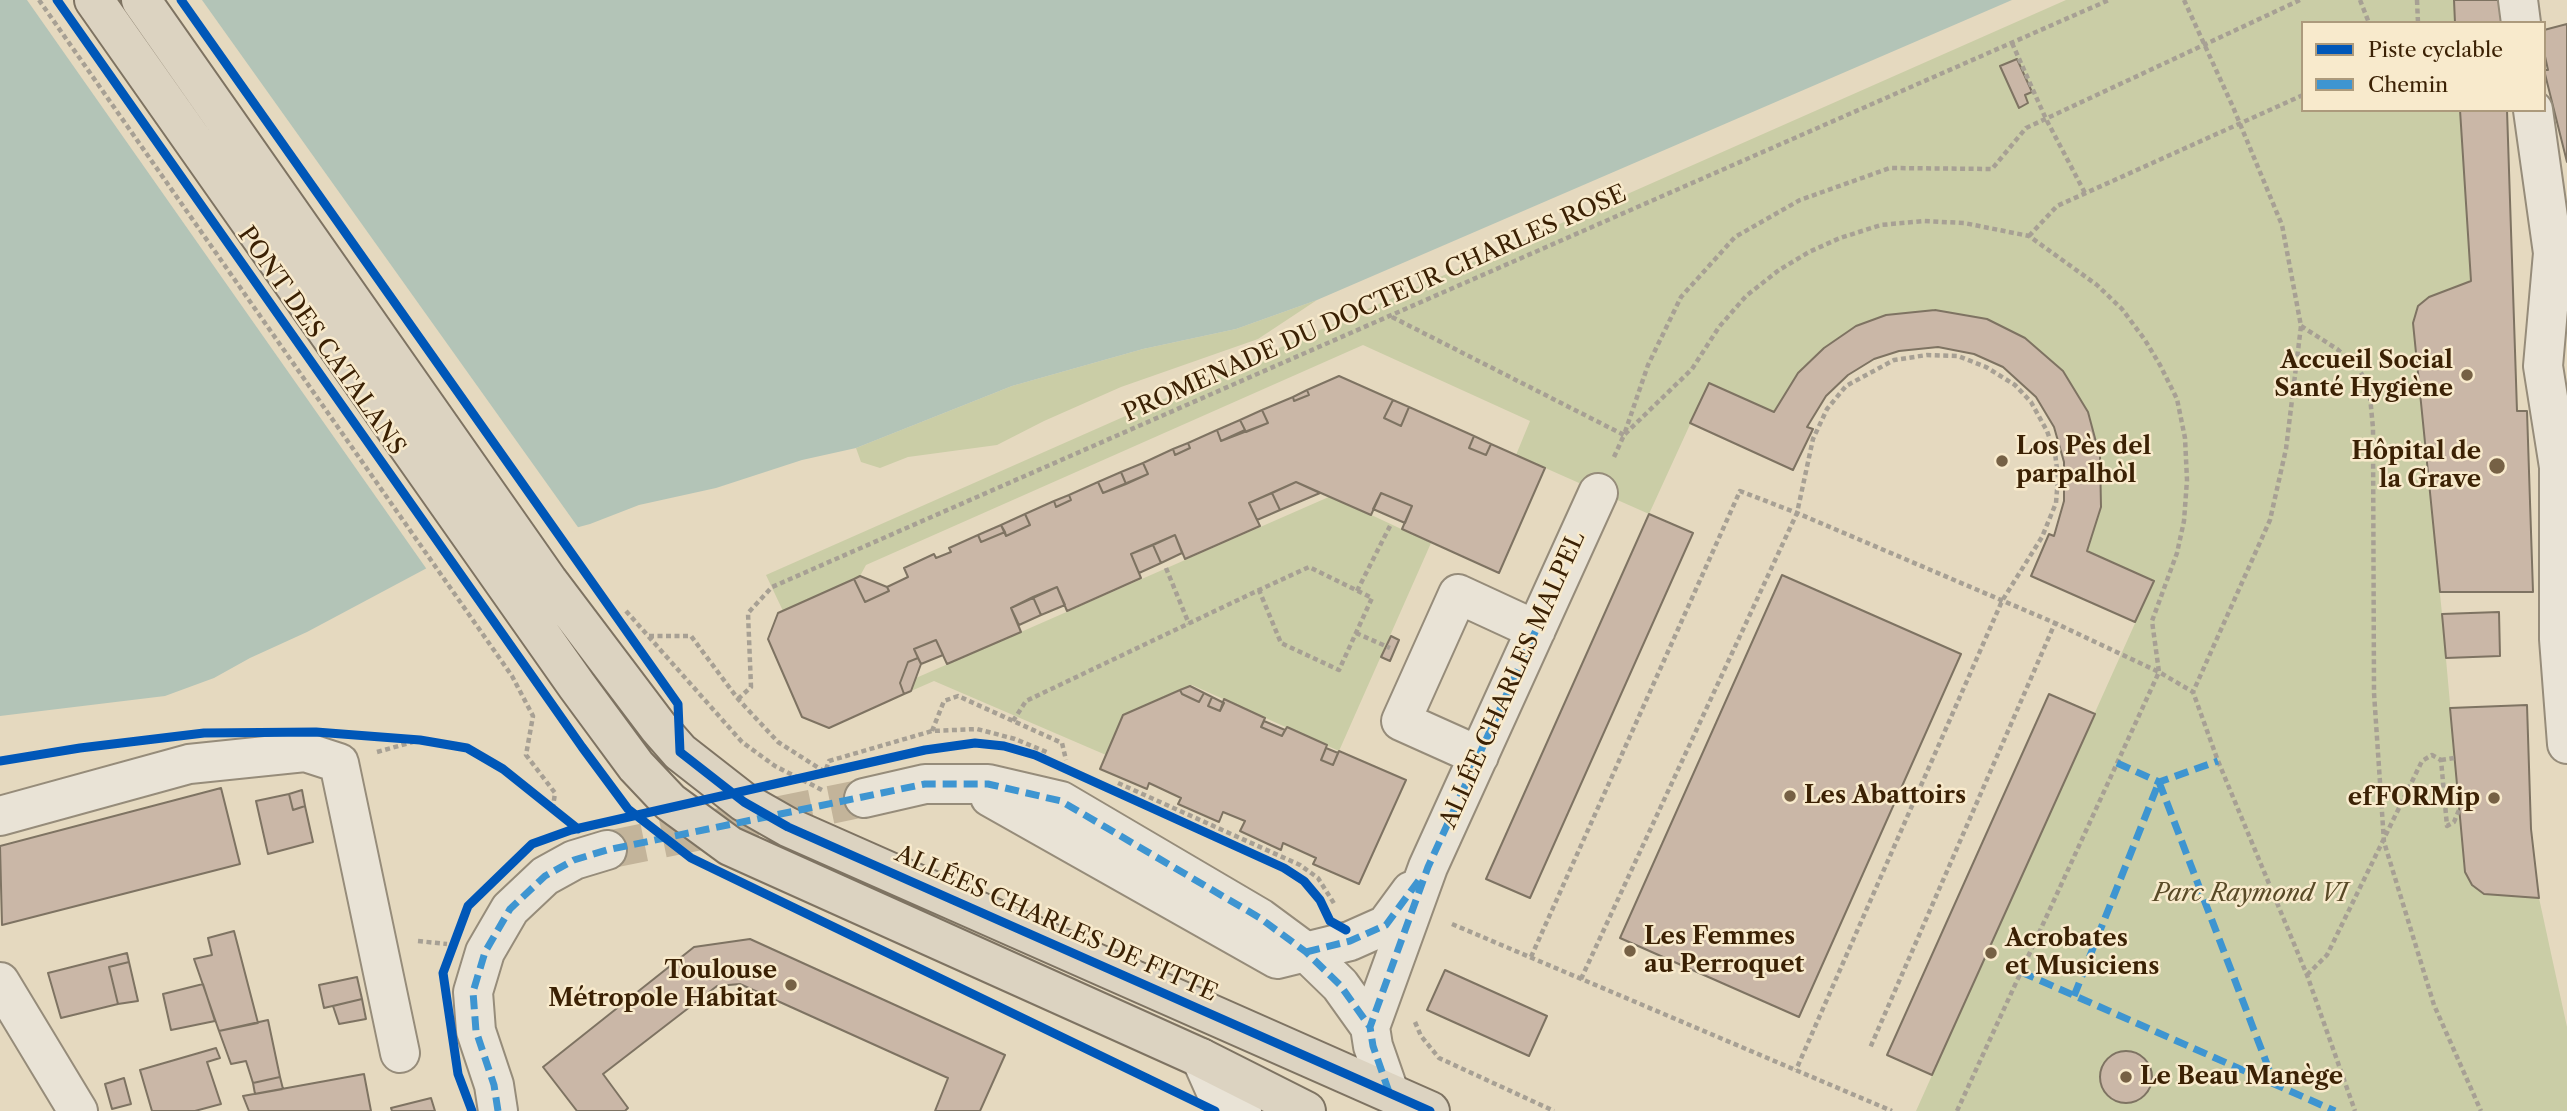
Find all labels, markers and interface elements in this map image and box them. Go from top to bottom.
legend [2301,21,2546,112]
text: Piste cyclable [2368,37,2503,62]
text: Chemin [2368,72,2448,97]
street label: PROMENADE DU DOCTEUR CHARLES ROSE [1119,179,1631,429]
street label: PONT DES CATALANS [231,221,411,461]
place label: Accueil Social Santé Hygiène [2274,347,2453,403]
marker: Accueil Social Santé Hygiène [2459,367,2475,383]
place label: Los Pès del parpalhòl [2016,433,2151,489]
place label: Hôpital de la Grave [2351,438,2481,494]
marker: Los Pès del parpalhòl [1994,453,2010,469]
marker: Hôpital de la Grave [2487,456,2507,476]
street label: ALLÉE CHARLES MALPEL [1434,527,1592,833]
place label: Les Abattoirs [1804,782,1966,810]
place label: efFORMip [2348,784,2480,812]
marker: Les Abattoirs [1782,788,1798,804]
marker: efFORMip [2486,790,2502,806]
street label: ALLÉES CHARLES DE FITTE [890,840,1222,1008]
park label: Parc Raymond VI [2153,880,2347,908]
place label: Les Femmes au Perroquet [1644,923,1804,979]
place label: Acrobates et Musiciens [2005,925,2159,981]
marker: Les Femmes au Perroquet [1622,943,1638,959]
marker: Acrobates et Musiciens [1983,945,1999,961]
place label: Toulouse Métropole Habitat [548,957,777,1013]
marker: Toulouse Métropole Habitat [783,977,799,993]
place label: Le Beau Manège [2140,1063,2343,1091]
marker: Le Beau Manège [2118,1069,2134,1085]

